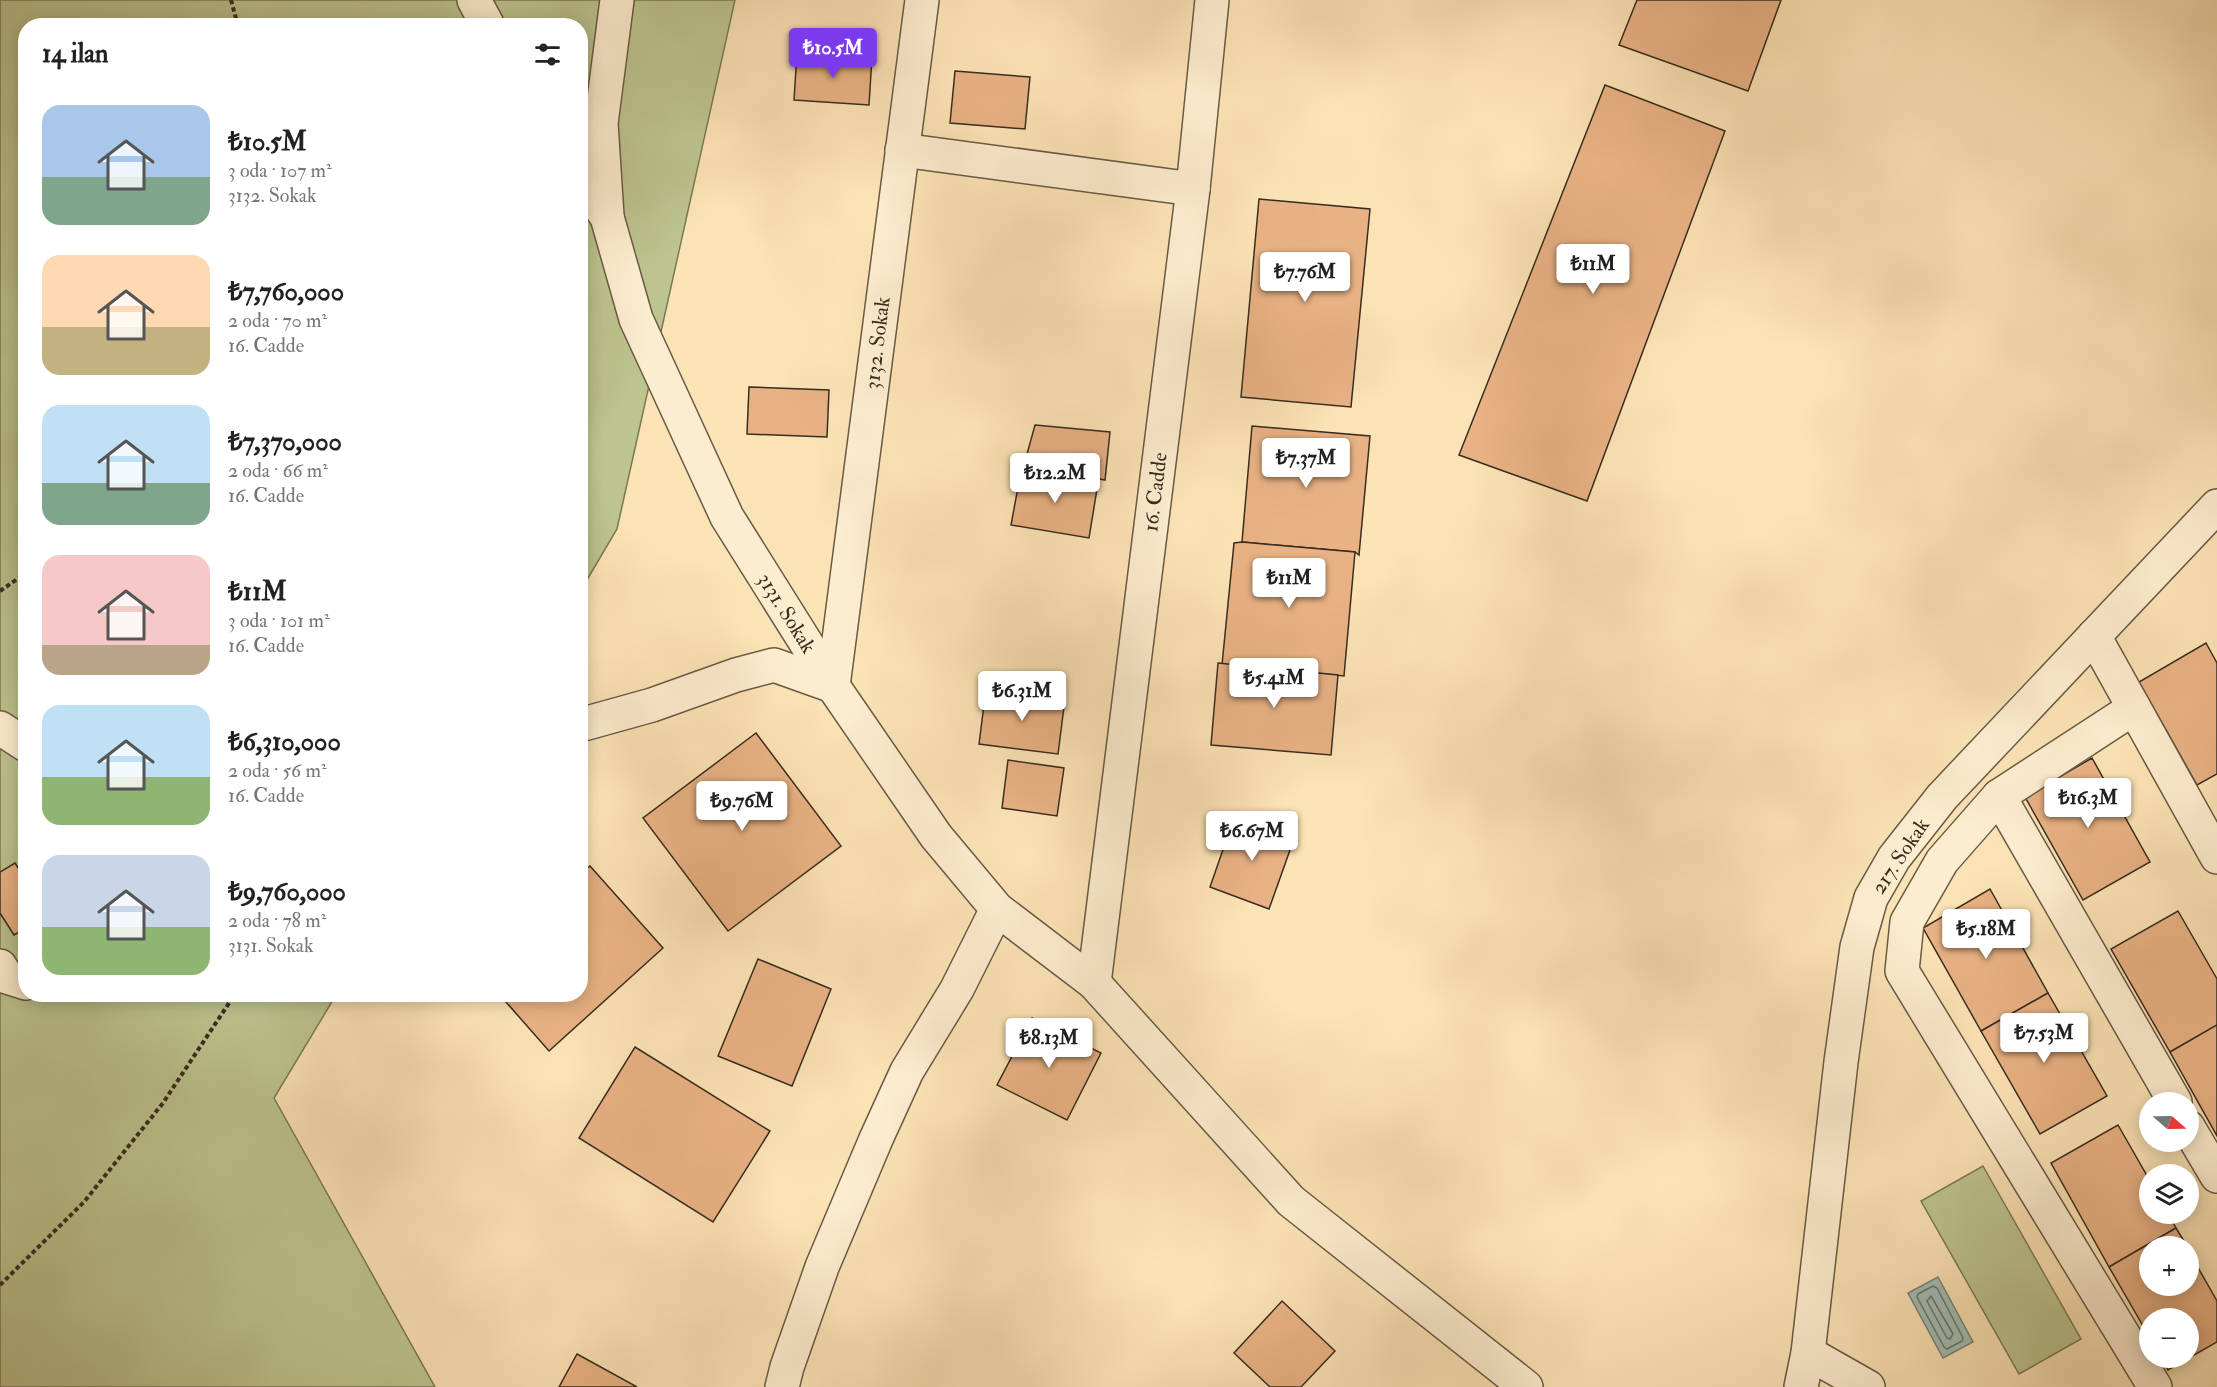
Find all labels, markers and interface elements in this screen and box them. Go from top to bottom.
pin: ₺10.5M [784,28,882,79]
text: ₺10.5M [803,35,863,60]
text: 14 ilan [42,38,108,70]
icon: filters [531,38,564,71]
text: ₺10.5M [228,126,307,158]
icon: home [90,129,162,201]
text: 3 oda · 107 m² [228,158,332,183]
text: 3132. Sokak [228,183,317,208]
pin: ₺11M [1557,244,1629,295]
text: ₺11M [1570,251,1616,276]
pin: ₺7.76M [1256,252,1354,303]
text: ₺7.76M [1274,259,1336,284]
text: ₺7,760,000 [228,276,344,308]
icon: home [90,279,162,351]
street label: 3132. Sokak [858,295,897,391]
text: 2 oda · 70 m² [228,308,327,333]
text: 16. Cadde [228,333,304,358]
text: ₺7,370,000 [228,426,342,458]
icon: home [90,429,162,501]
pin: ₺7.37M [1257,438,1355,489]
text: ₺7.37M [1276,445,1336,470]
street label: 16. Cadde [1137,451,1174,533]
pin: ₺12.2M [1006,453,1104,504]
text: 2 oda · 66 m² [228,458,328,483]
text: ₺12.2M [1024,460,1086,485]
text: 16. Cadde [228,483,304,508]
pin: ₺11M [1253,558,1325,609]
text: ₺11M [1266,565,1312,590]
street label: 3131. Sokak [751,568,822,659]
text: ₺11M [228,576,287,608]
icon: home [90,579,162,651]
text: 3 oda · 101 m² [228,608,330,633]
text: 16. Cadde [228,633,304,658]
pin: ₺5.41M [1225,658,1323,709]
text: ₺5.41M [1243,665,1305,690]
pin: ₺6.31M [973,671,1071,722]
text: ₺6.31M [992,678,1052,703]
text: ₺6,310,000 [228,726,341,758]
icon: home [90,729,162,801]
text: 2 oda · 56 m² [228,758,327,783]
pin: ₺16.3M [2039,778,2137,829]
pin: ₺9.76M [693,781,791,832]
text: 16. Cadde [228,783,304,808]
text: ₺16.3M [2058,785,2118,810]
text: ₺9.76M [710,788,774,813]
pin: ₺6.67M [1203,811,1301,862]
street label: 217. Sokak [1865,813,1936,900]
text: ₺6.67M [1220,818,1284,843]
text: ₺9,760,000 [228,876,346,908]
icon: home [90,879,162,951]
text: 2 oda · 78 m² [228,908,326,933]
pin: ₺5.18M [1937,909,2035,960]
text: ₺5.18M [1956,916,2016,941]
text: 3131. Sokak [228,933,314,958]
pin: ₺7.53M [1995,1013,2093,1064]
pin: ₺8.13M [1000,1018,1098,1069]
text: ₺7.53M [2014,1020,2074,1045]
text: ₺8.13M [1020,1025,1078,1050]
north arrow [2139,1092,2199,1152]
map controls [2139,1092,2199,1368]
button: layers [2139,1164,2199,1224]
button: + [2139,1236,2199,1296]
button: − [2139,1308,2199,1368]

